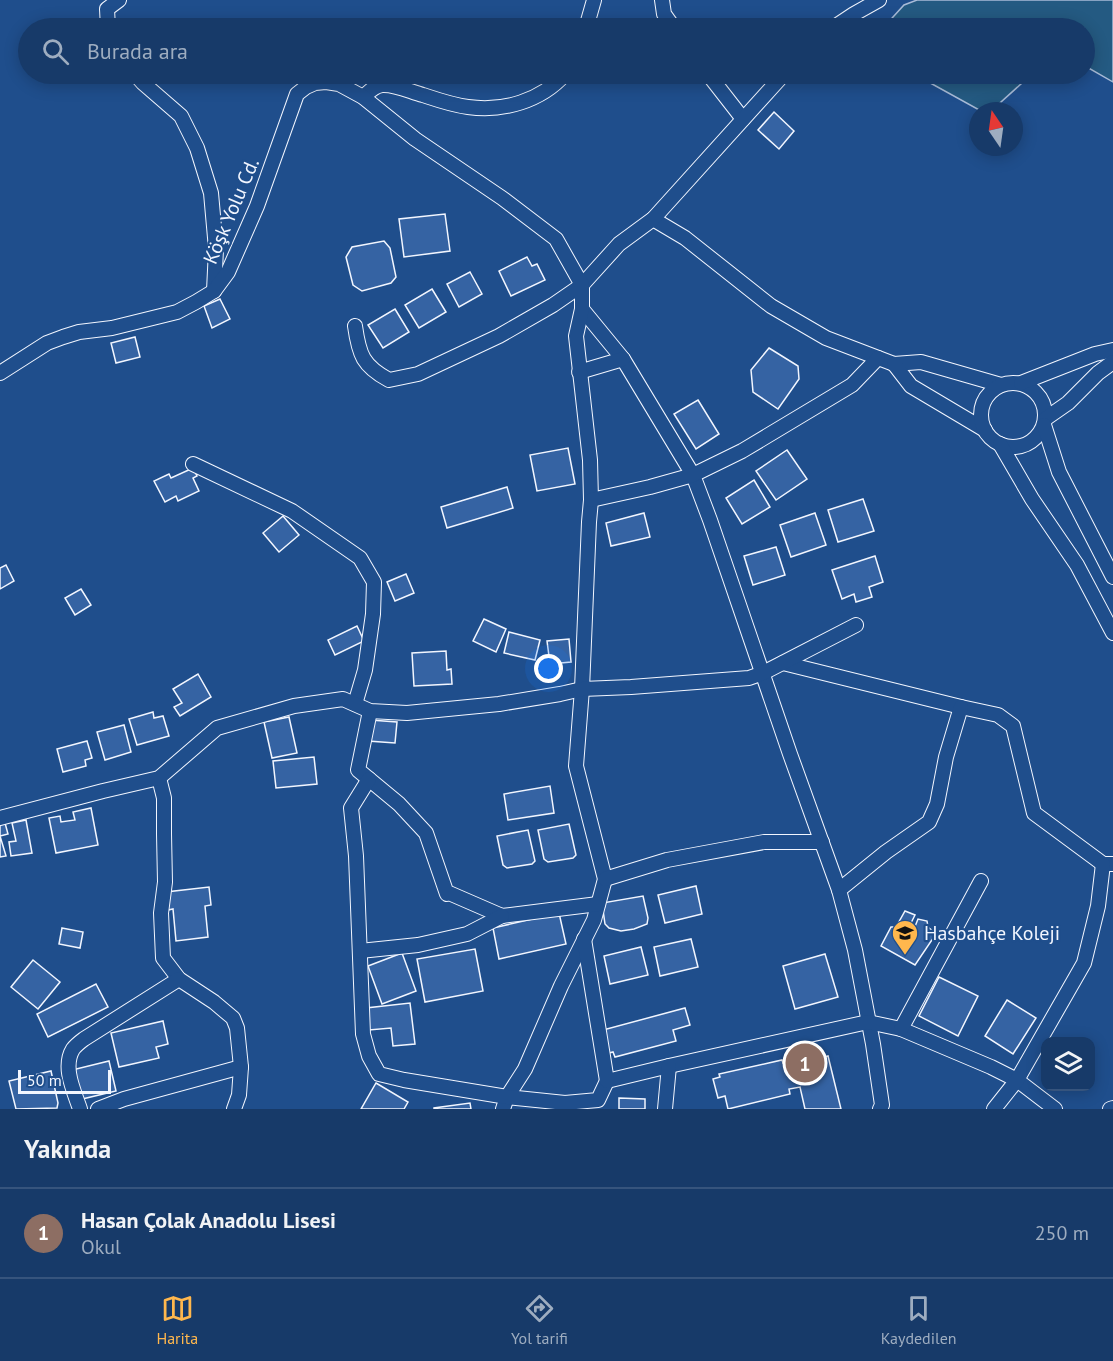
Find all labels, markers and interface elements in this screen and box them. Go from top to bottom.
search box [18,18,1095,84]
icon: search [39,35,72,68]
text: Burada ara [87,37,188,65]
north arrow [969,102,1023,156]
street label: Köşk Yolu Cd. [197,154,265,268]
your location [534,654,563,683]
school or university icon: Hasbahçe Koleji [890,918,920,956]
place label: Hasbahçe Koleji [924,920,1060,946]
map controls [1041,1037,1095,1091]
button: layers [1041,1037,1095,1091]
pin: 1 [786,1040,824,1086]
scale bar [18,1067,111,1094]
text: 50 m [27,1070,62,1090]
text: Yakında [24,1132,111,1165]
text: Hasan Çolak Anadolu Lisesi [81,1206,336,1234]
text: 1 [38,1220,49,1246]
text: 250 m [1035,1220,1089,1246]
text: Okul [81,1234,121,1260]
tab: Harita [156,1292,198,1348]
tab: Yol tarifi [511,1292,568,1348]
tab: Kaydedilen [881,1292,957,1348]

